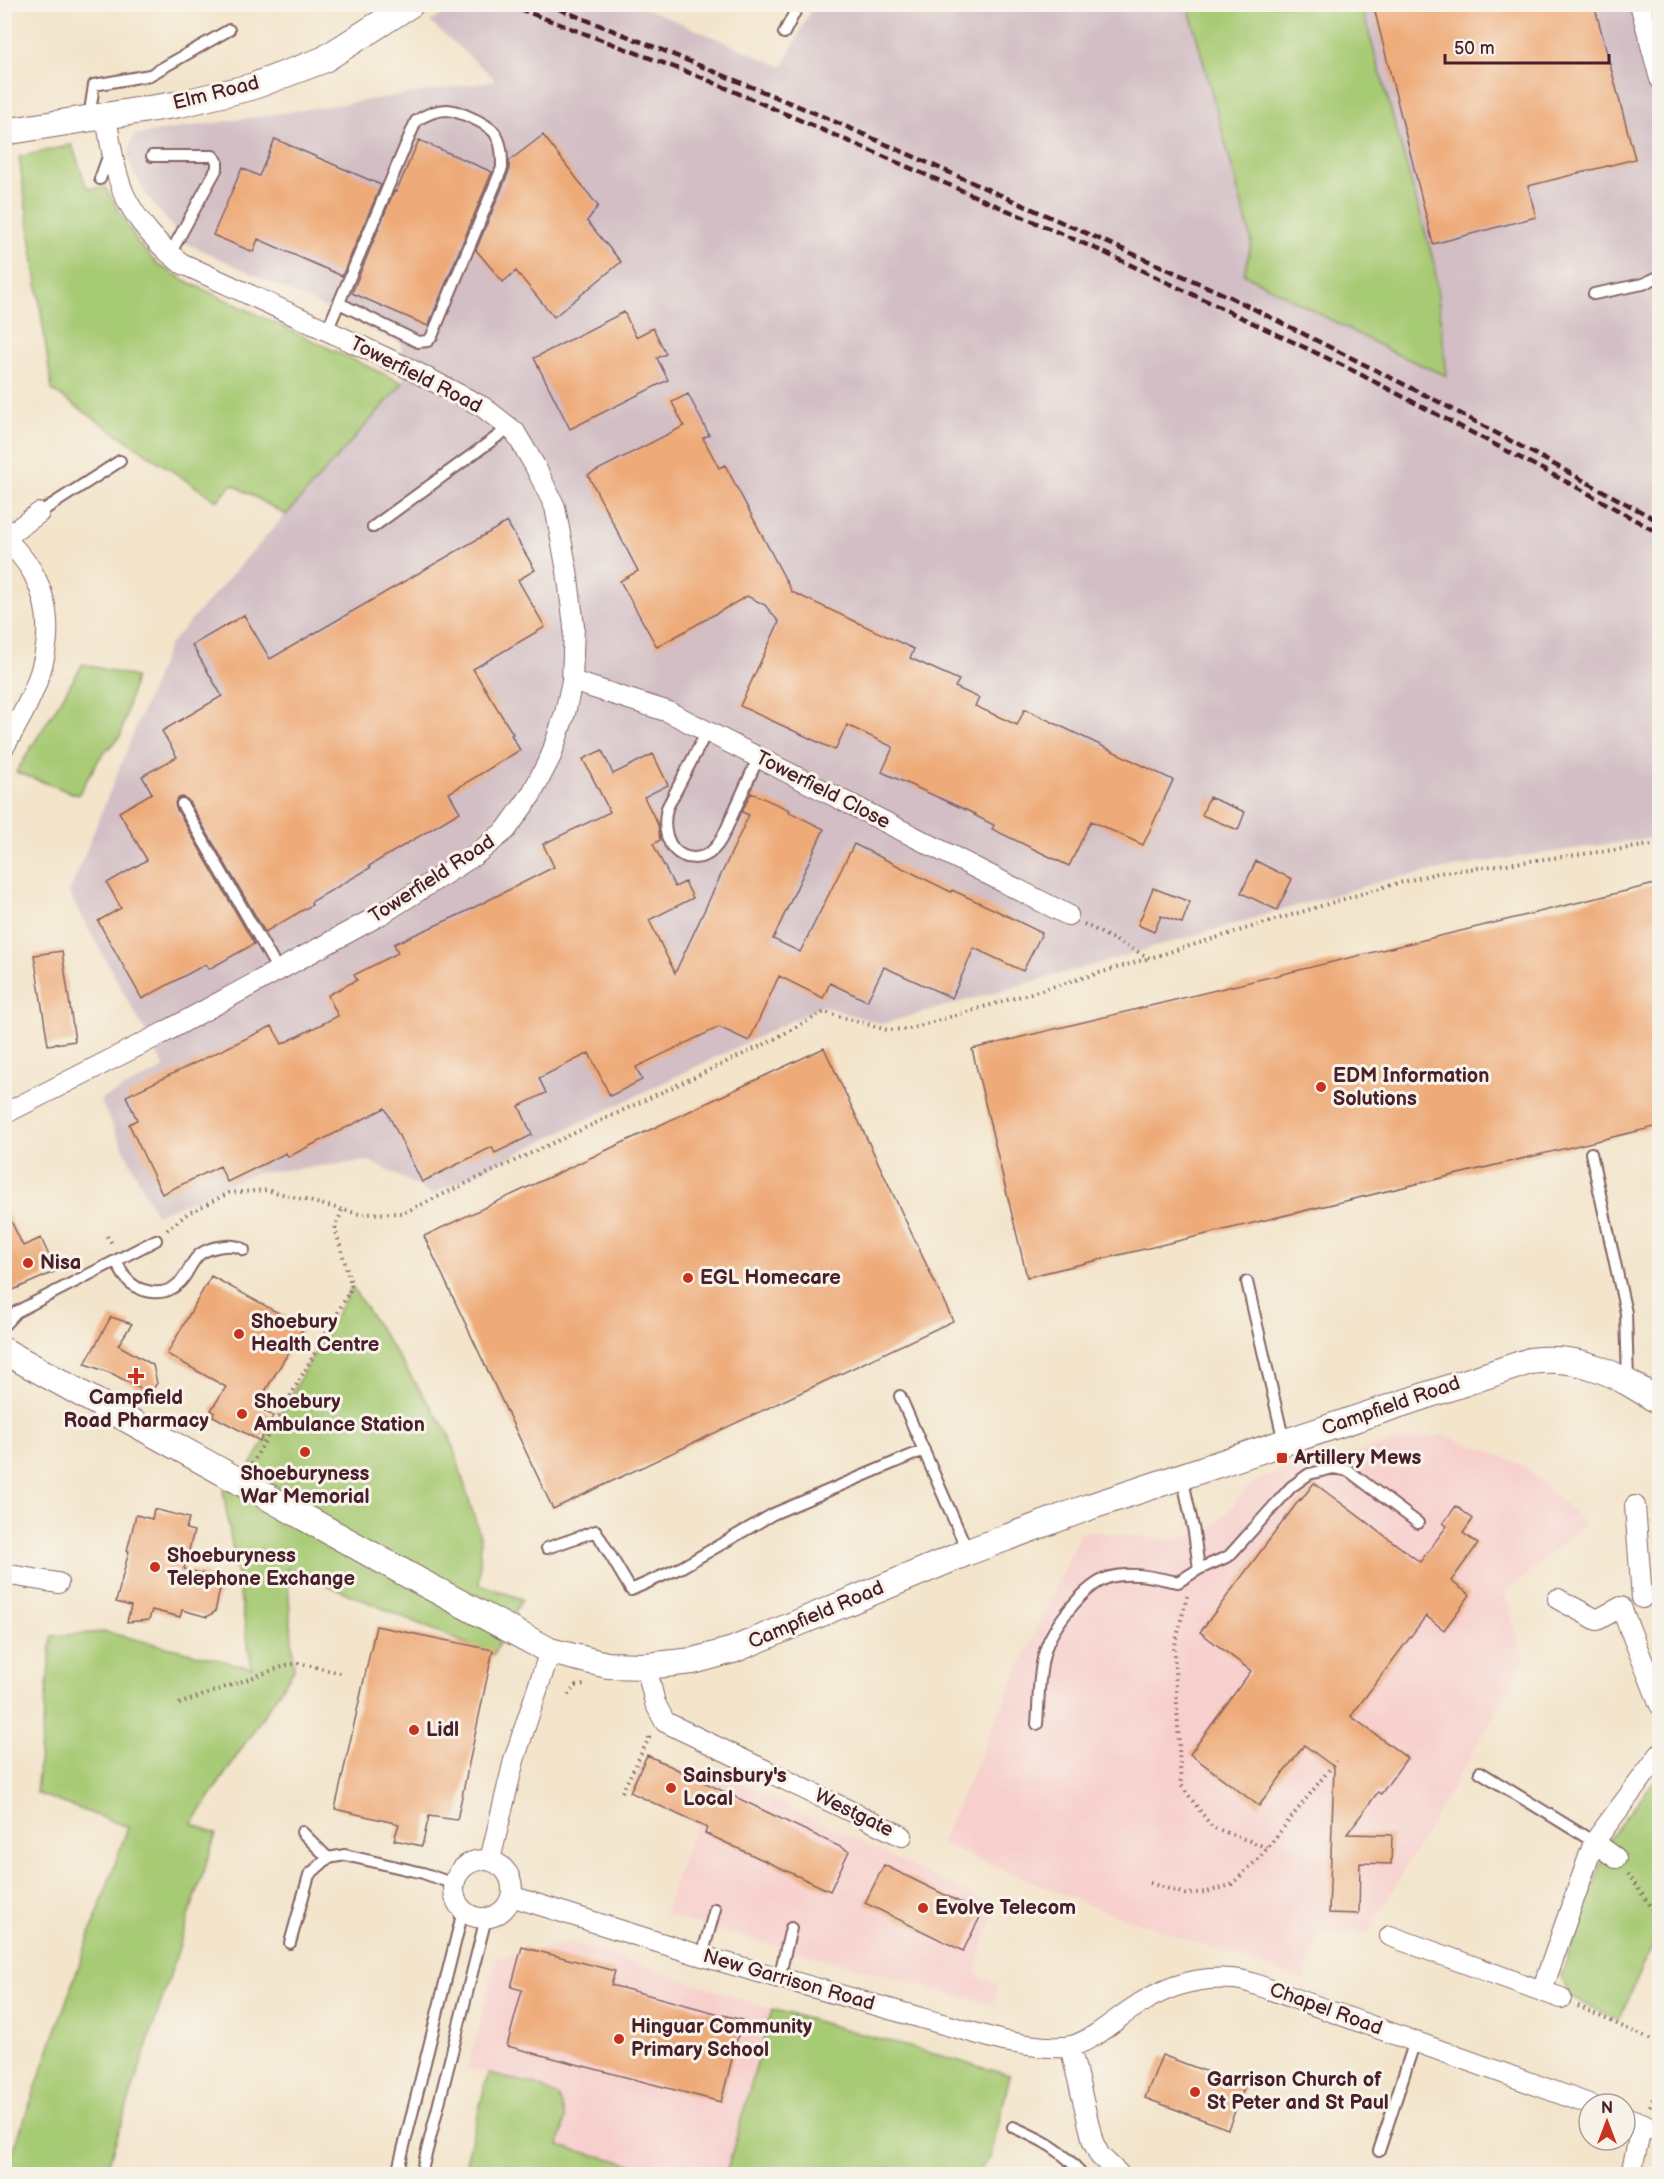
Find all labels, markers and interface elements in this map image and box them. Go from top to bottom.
scale bar [1445,27,1608,65]
text: 50 m [1454,38,1495,59]
street label: Elm Road [170,71,262,115]
street label: Towerfield Road [346,331,486,419]
street label: Towerfield Close [752,746,894,834]
street label: Towerfield Road [365,830,499,928]
place label: EDM Information Solutions [1333,1064,1489,1111]
marker: EDM Information Solutions [1314,1080,1328,1094]
place label: Nisa [40,1251,81,1275]
marker: Nisa [21,1256,35,1270]
place label: EGL Homecare [700,1266,841,1290]
marker: EGL Homecare [681,1271,695,1285]
place label: Shoebury Health Centre [251,1310,379,1357]
marker: Shoebury Health Centre [232,1327,246,1341]
marker: Campfield Road Pharmacy [129,1369,143,1383]
street label: Campfield Road [1319,1371,1463,1441]
place label: Campfield Road Pharmacy [63,1386,209,1433]
place label: Shoebury Ambulance Station [253,1390,425,1437]
marker: Shoebury Ambulance Station [235,1407,249,1421]
marker: Shoeburyness War Memorial [298,1445,312,1459]
place label: Artillery Mews [1293,1446,1421,1470]
marker: Artillery Mews [1275,1451,1289,1465]
place label: Shoeburyness War Memorial [241,1462,370,1509]
place label: Shoeburyness Telephone Exchange [167,1544,355,1591]
marker: Shoeburyness Telephone Exchange [148,1560,162,1574]
street label: Campfield Road [745,1576,887,1654]
place label: Lidl [426,1718,459,1742]
marker: Lidl [407,1723,421,1737]
place label: Sainsbury's Local [683,1764,787,1811]
marker: Sainsbury's Local [664,1781,678,1795]
street label: Westgate [811,1784,897,1842]
place label: Evolve Telecom [935,1896,1076,1920]
marker: Evolve Telecom [916,1901,930,1915]
street label: New Garrison Road [700,1944,878,2016]
street label: Chapel Road [1266,1977,1386,2041]
place label: Hinguar Community Primary School [631,2015,813,2062]
marker: Hinguar Community Primary School [612,2032,626,2046]
place label: Garrison Church of St Peter and St Paul [1207,2068,1389,2115]
marker: Garrison Church of St Peter and St Paul [1188,2085,1202,2099]
north arrow [1577,2092,1637,2152]
text: N [1601,2099,1613,2118]

